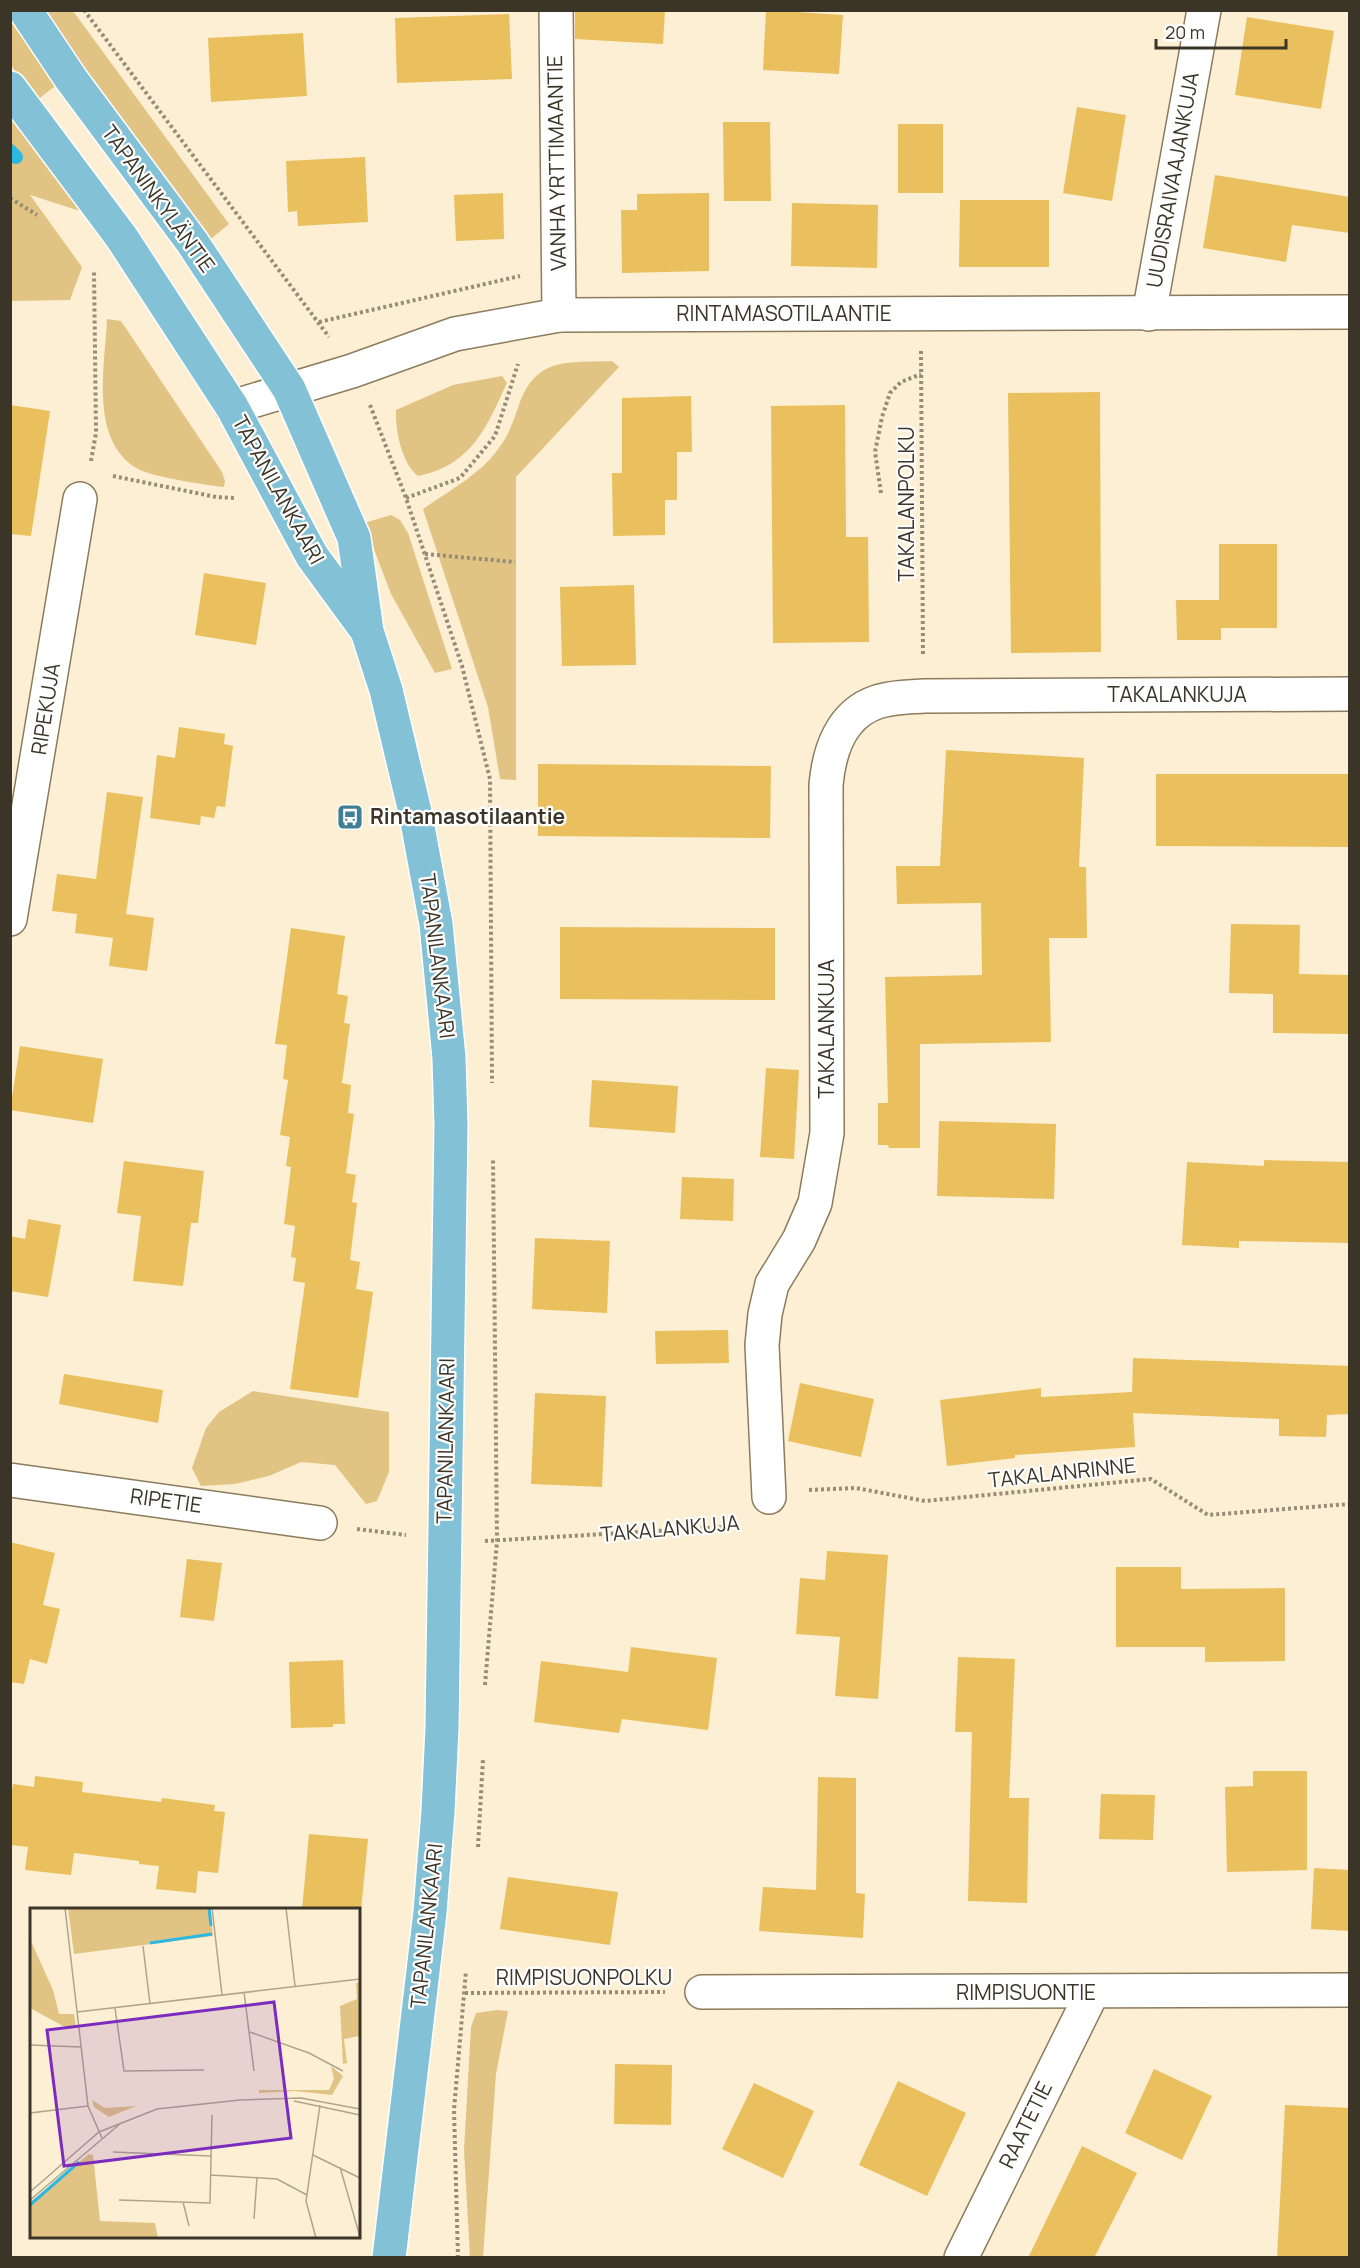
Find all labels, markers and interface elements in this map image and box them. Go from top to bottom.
scale bar [1156,12,1286,50]
text: 20 m [1165,20,1205,44]
street label: VANHA YRTTIMAANTIE [540,55,572,271]
street label: UUDISRAIVAAJANKUJA [1139,70,1205,290]
street label: TAPANINKYLÄNTIE [96,119,222,278]
street label: RINTAMASOTILAANTIE [676,299,892,327]
street label: TAPANILANKAARI [226,410,331,569]
street label: TAKALANPOLKU [892,426,920,582]
street label: RIPEKUJA [24,661,66,757]
street label: TAKALANKUJA [1107,680,1247,708]
bus stop icon: Rintamasotilaantie [335,802,365,832]
place label: Rintamasotilaantie [370,802,565,830]
street label: TAPANILANKAARI [414,872,462,1040]
street label: TAKALANKUJA [812,959,840,1099]
street label: TAPANILANKAARI [430,1358,460,1524]
street label: TAKALANRINNE [987,1450,1137,1494]
street label: RIPETIE [128,1481,204,1519]
street label: TAKALANKUJA [599,1508,741,1548]
street label: TAPANILANKAARI [403,1842,449,2010]
inset map [30,1908,360,2238]
street label: RIMPISUONPOLKU [496,1963,672,1991]
street label: RIMPISUONTIE [956,1978,1096,2006]
street label: RAATETIE [992,2077,1058,2173]

